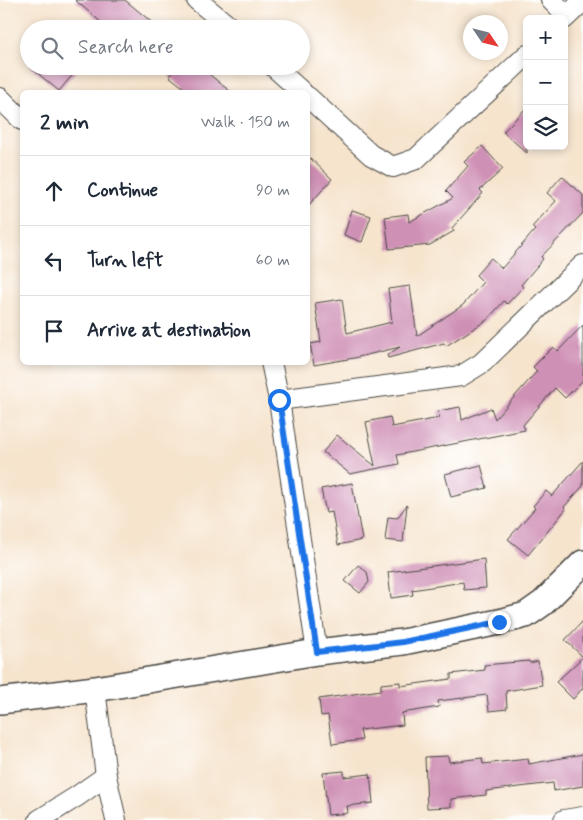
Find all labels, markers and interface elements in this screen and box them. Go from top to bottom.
north arrow [463,15,508,60]
map controls [523,15,568,150]
button: + [523,15,568,60]
search box [20,20,310,75]
icon: search [38,34,66,62]
text: Search here [78,35,174,60]
button: − [523,60,568,105]
button: layers [523,105,568,150]
text: 2 min [40,109,89,137]
text: Walk · 150 m [201,112,290,133]
icon: ahead [40,177,68,205]
text: Continue [87,178,158,203]
text: 90 m [256,180,290,201]
icon: left [40,247,68,275]
text: Turn left [87,248,163,273]
text: 60 m [256,250,290,271]
icon: arrive [40,317,68,345]
text: Arrive at destination [87,318,251,343]
route start [268,389,291,412]
route end [488,611,511,634]

